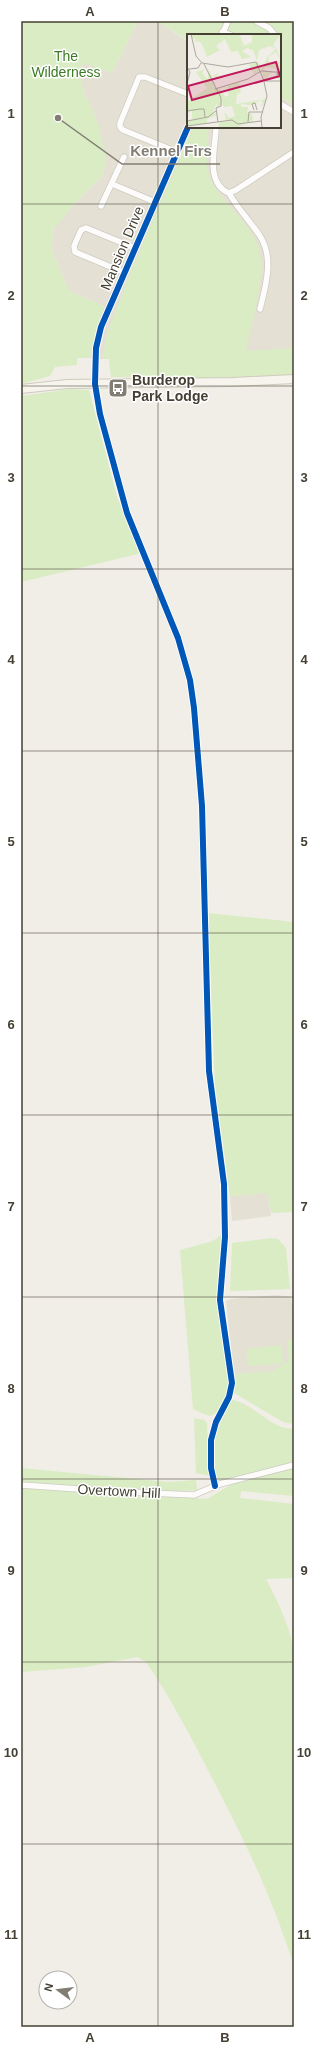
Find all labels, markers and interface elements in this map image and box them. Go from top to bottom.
text: A [85,4,95,19]
text: B [220,4,230,19]
inset map [187,34,281,128]
park label: The Wilderness [31,48,101,80]
text: 1 [7,106,15,121]
text: 1 [300,106,308,121]
callout: Kennel Firs [122,137,220,164]
text: Kennel Firs [130,142,212,159]
street label: Mansion Drive [97,203,147,292]
text: 2 [7,288,15,303]
text: 2 [300,288,308,303]
place label: Burderop Park Lodge [132,372,208,404]
bus stop icon: Burderop Park Lodge [107,377,129,399]
text: 3 [7,470,15,485]
text: 3 [300,470,308,485]
text: 4 [7,652,15,667]
text: 4 [300,652,308,667]
text: 5 [7,834,15,849]
text: 5 [300,834,308,849]
text: 6 [7,1017,15,1032]
text: 6 [300,1017,308,1032]
text: 7 [7,1199,15,1214]
text: 7 [300,1199,308,1214]
text: 8 [7,1381,15,1396]
text: 8 [300,1381,308,1396]
street label: Overtown Hill [77,1481,161,1501]
text: 9 [7,1563,15,1578]
text: 9 [300,1563,308,1578]
text: 10 [4,1745,18,1760]
text: 10 [297,1745,311,1760]
text: 11 [4,1927,18,1942]
text: 11 [297,1927,311,1942]
north arrow [38,1970,78,2010]
text: N [42,1982,55,1993]
text: A [85,2030,95,2045]
text: B [220,2030,230,2045]

